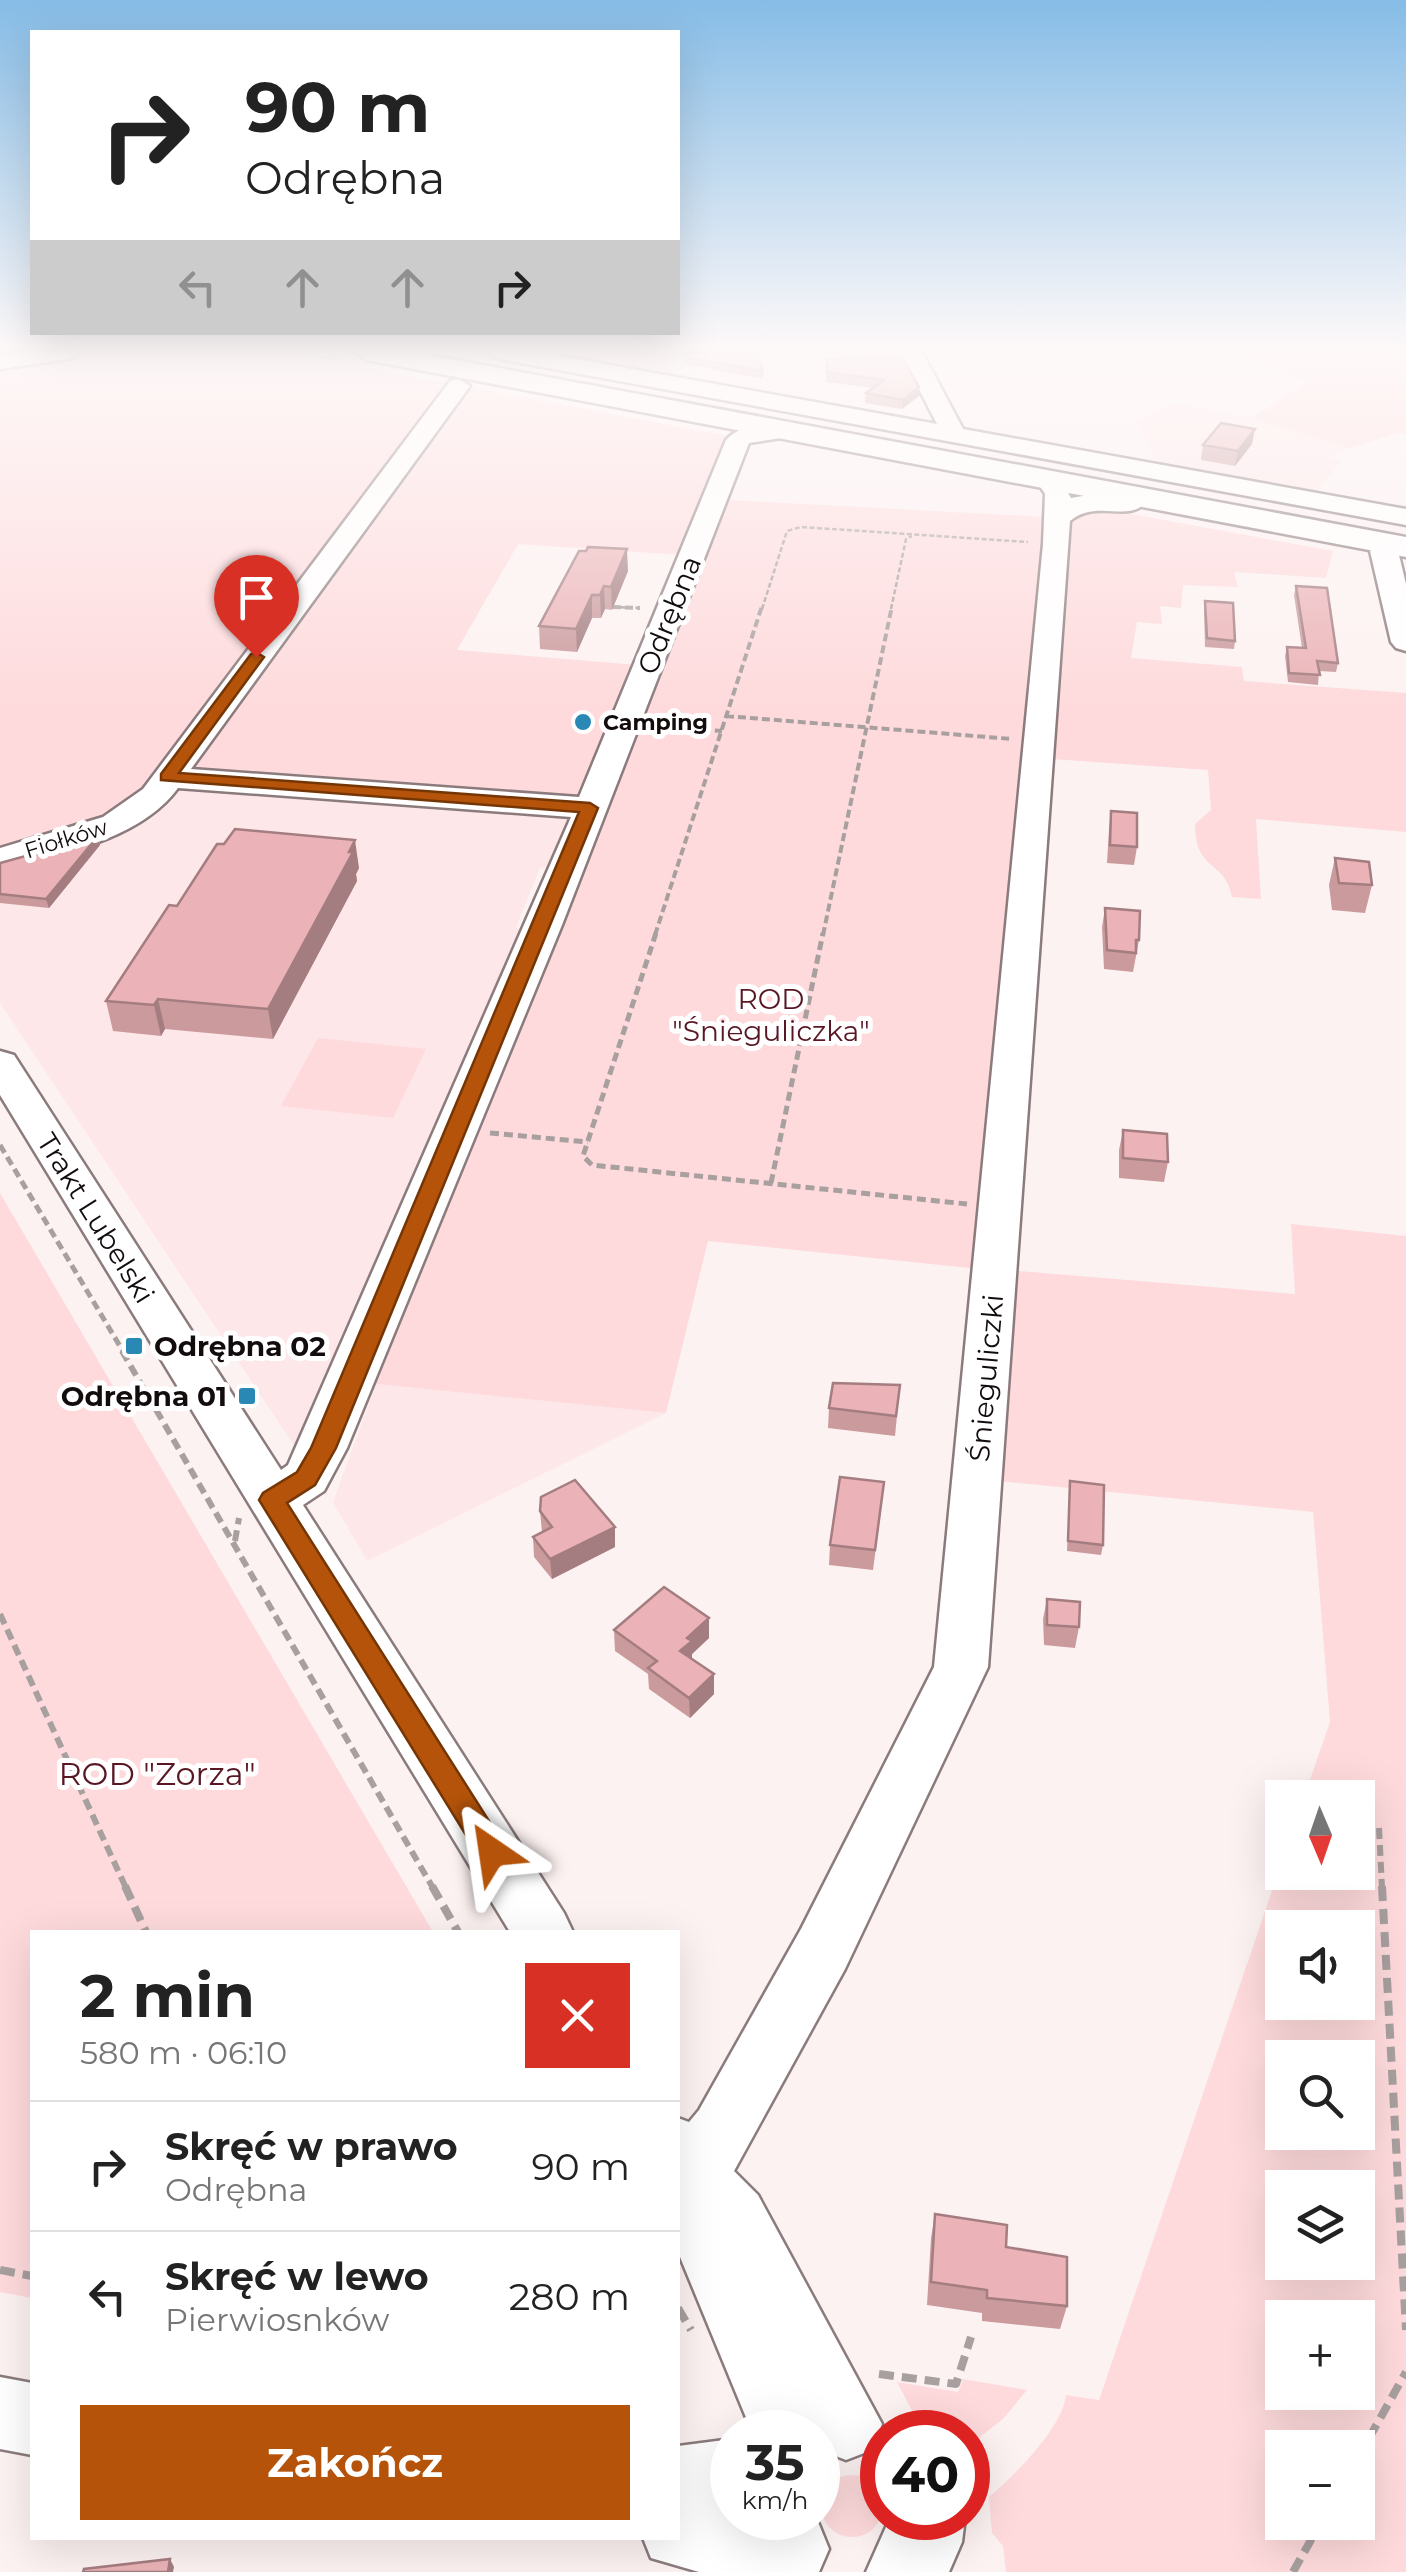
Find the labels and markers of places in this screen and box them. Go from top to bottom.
pin [214,555,299,658]
place label: Camping [603,709,708,736]
marker: Camping [572,711,594,733]
place label: Odrębna 02 [154,1329,326,1363]
marker: Odrębna 02 [123,1335,145,1357]
place label: Odrębna 01 [61,1379,227,1413]
marker: Odrębna 01 [236,1385,258,1407]

